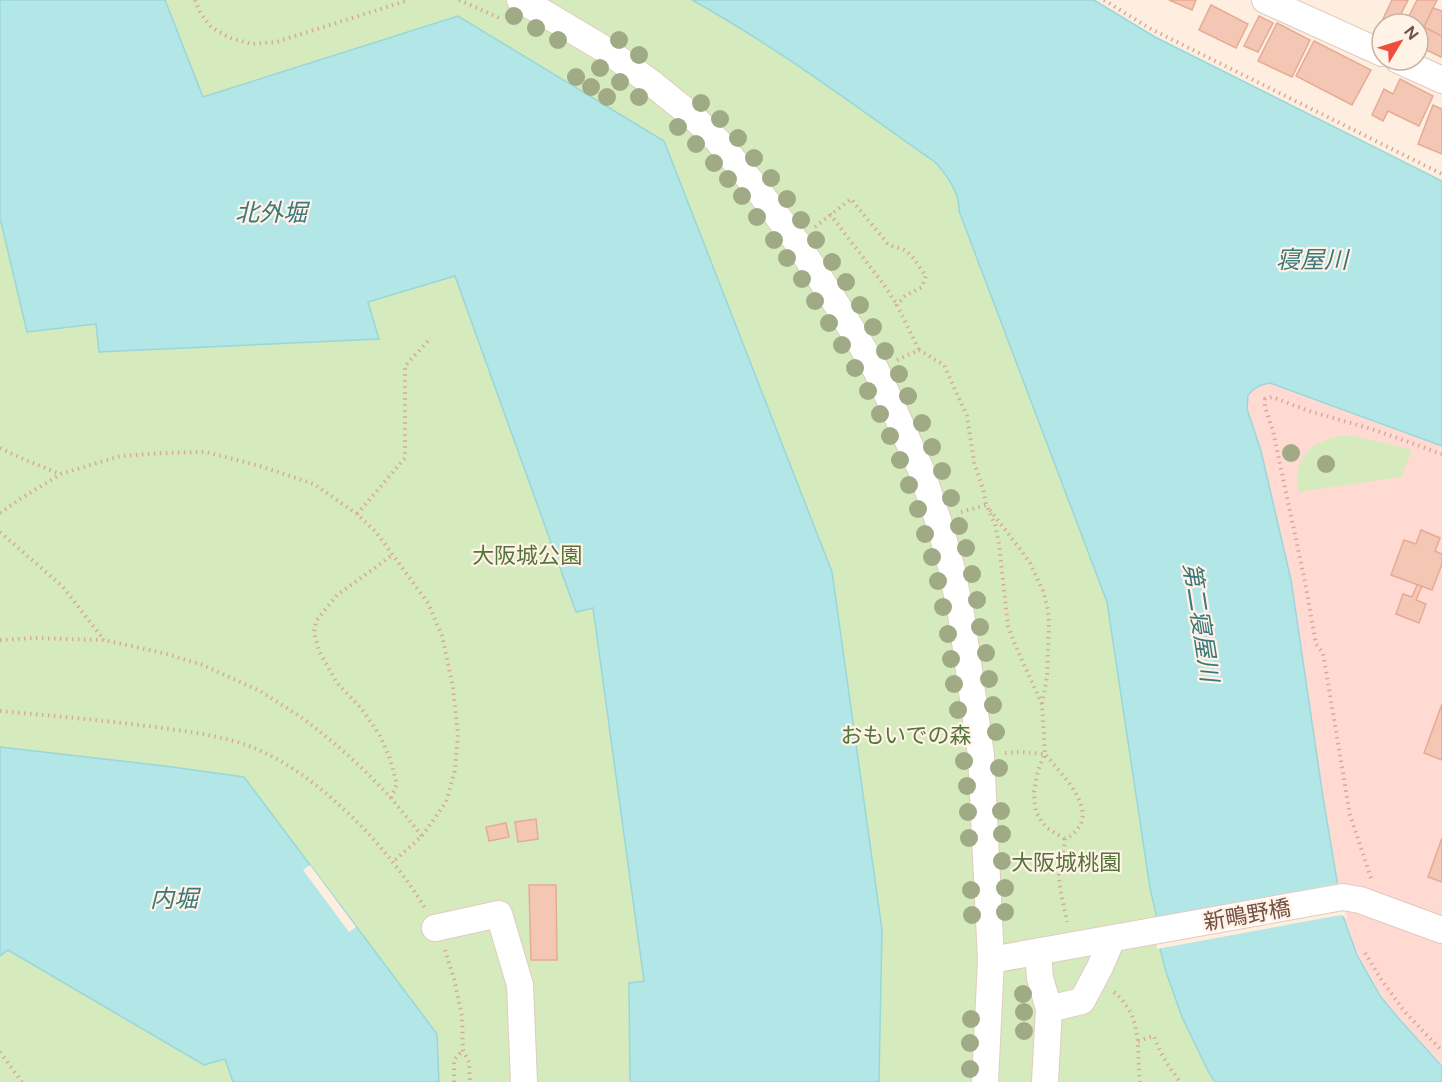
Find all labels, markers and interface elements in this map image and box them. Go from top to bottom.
north arrow [1370,12,1430,72]
text: N [1400,22,1423,44]
water label: 北外堀 [235,198,311,227]
water label: 寝屋川 [1276,245,1351,274]
park label: 大阪城公園 [472,542,582,569]
water label: 第二寝屋川 [1177,560,1225,686]
park label: おもいでの森 [841,722,971,749]
park label: 大阪城桃園 [1011,849,1121,876]
water label: 内堀 [150,884,202,913]
street label: 新鴫野橋 [1201,894,1293,936]

